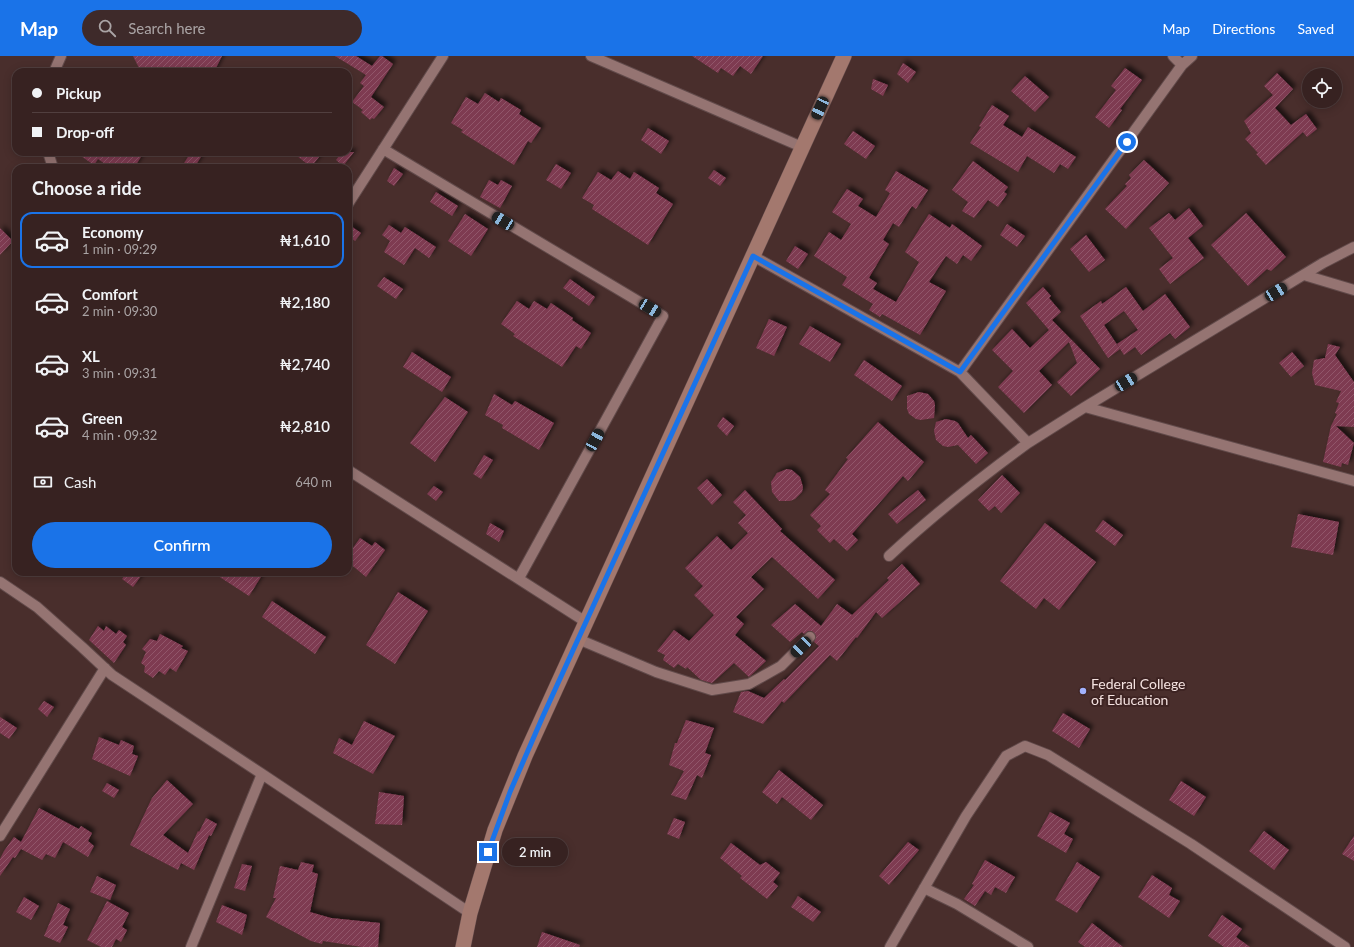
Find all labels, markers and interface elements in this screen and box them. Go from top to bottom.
search box [82,10,362,46]
text: Map [20,17,58,40]
icon: search [96,17,118,39]
text: Search here [128,19,206,37]
text: Map [1163,20,1190,37]
text: Directions [1212,20,1275,37]
text: Saved [1297,20,1334,37]
map controls [1302,68,1342,108]
button: locate [1302,68,1342,108]
text: Pickup [56,84,101,102]
car [809,95,831,121]
text: Drop-off [56,123,114,141]
route start [1118,133,1136,151]
text: Choose a ride [32,177,141,199]
car [490,210,516,232]
icon: car [34,222,70,258]
text: Economy [82,223,143,241]
text: ₦1,610 [280,231,330,249]
text: 1 min · 09:29 [82,241,157,257]
car [1263,281,1289,303]
icon: car [34,284,70,320]
text: Comfort [82,285,138,303]
text: ₦2,180 [280,293,330,311]
car [637,297,663,319]
text: 2 min · 09:30 [82,303,157,319]
icon: car [34,346,70,382]
text: XL [82,347,100,365]
text: ₦2,740 [280,355,330,373]
text: 3 min · 09:31 [82,365,157,381]
car [1113,371,1139,393]
icon: car [34,408,70,444]
text: Green [82,409,123,427]
text: ₦2,810 [280,417,330,435]
text: 4 min · 09:32 [82,427,157,443]
car [584,427,606,453]
icon: cash [32,471,54,493]
text: Cash [64,473,96,491]
text: 640 m [295,474,332,490]
button: Confirm [32,522,332,568]
car [788,634,814,660]
place label: Federal College of Education [1091,675,1185,708]
marker: Federal College of Education [1078,686,1088,696]
callout: 2 min [502,838,568,866]
route end [479,843,497,861]
text: 2 min [519,844,551,860]

